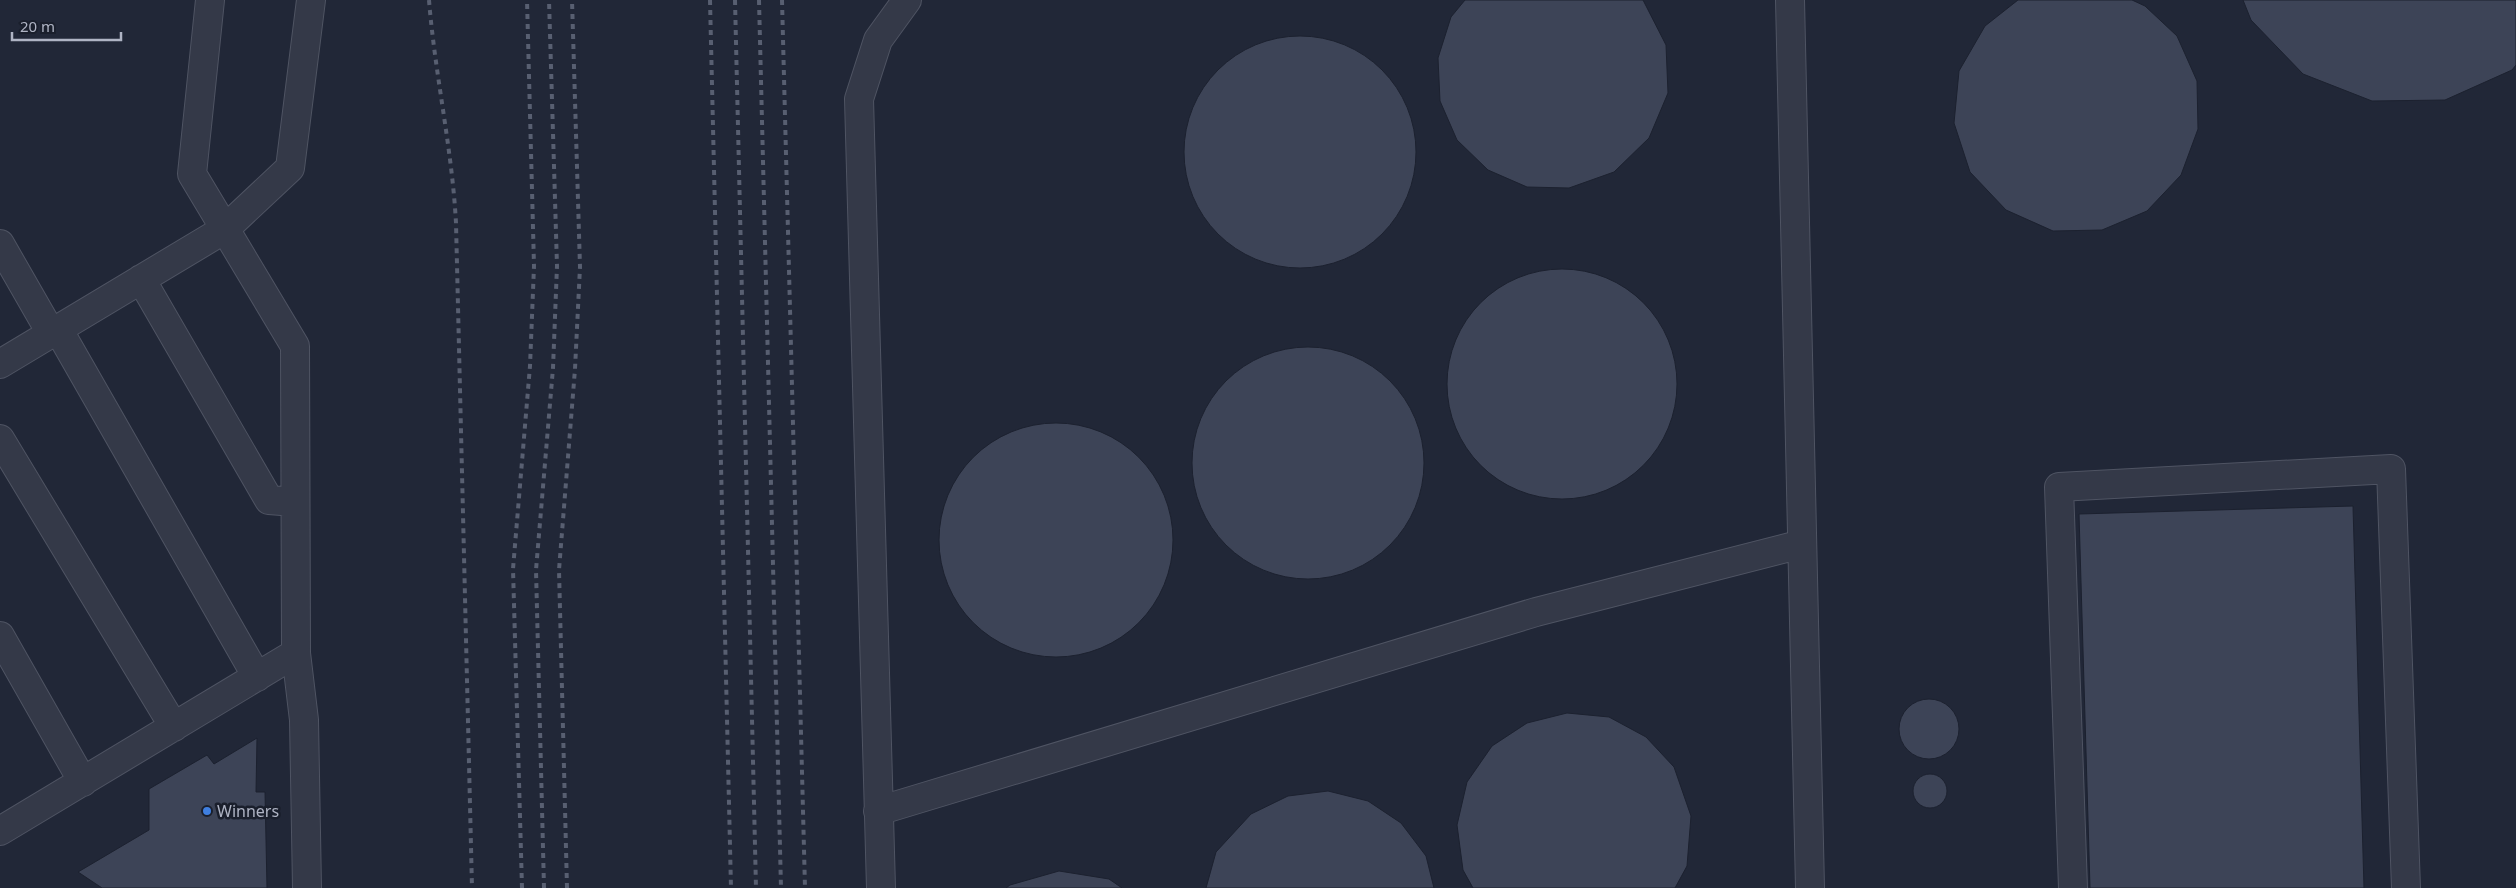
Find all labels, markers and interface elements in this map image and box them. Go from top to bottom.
scale bar [12,10,121,42]
text: 20 m [20,16,55,36]
place label: Winners [217,800,279,822]
marker: Winners [201,805,213,817]

